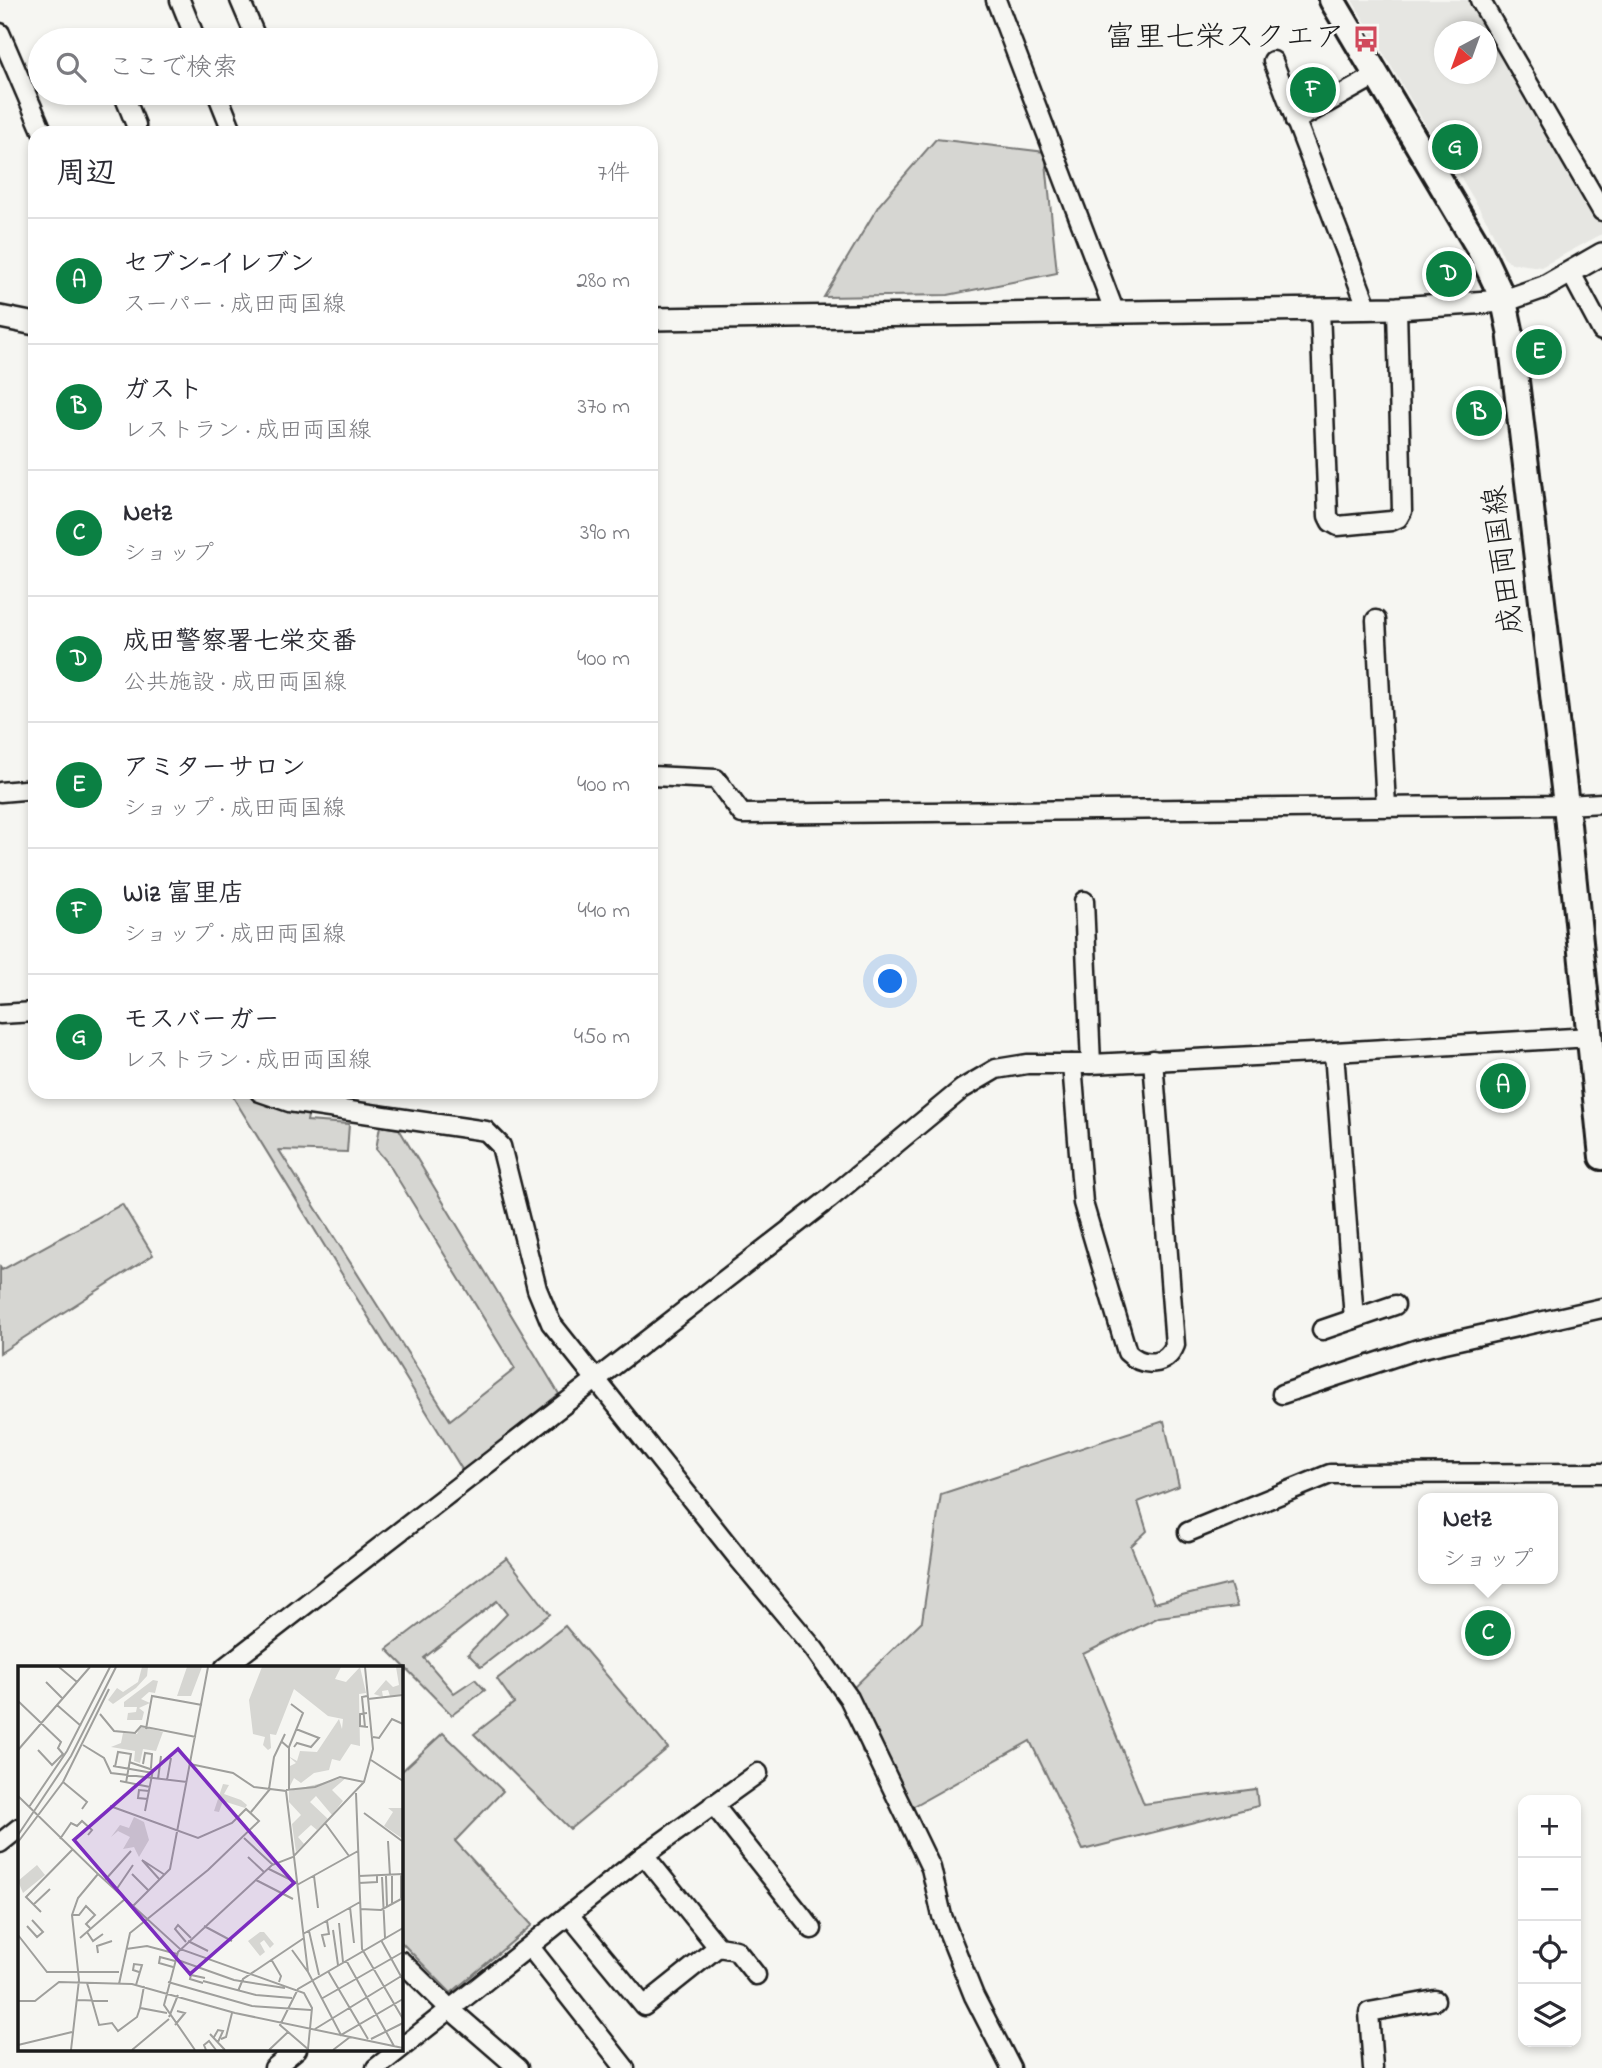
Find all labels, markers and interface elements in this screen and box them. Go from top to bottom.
place label: 富里七栄スクエア [1105,17,1345,61]
north arrow [1434,21,1497,84]
bus stop icon: 富里七栄スクエア [1351,24,1381,54]
search box [28,28,658,105]
icon: search [52,48,90,86]
text: ここで検索 [108,50,238,88]
pin: F [1290,64,1336,116]
pin: G [1432,121,1478,173]
text: 周辺 [56,153,116,197]
text: 7件 [598,158,630,191]
text: セブン-イレブン [123,246,315,284]
pin: D [1426,248,1472,300]
text: A [72,265,86,298]
text: 280 m [576,265,630,298]
text: スーパー · 成田両国線 [123,289,345,322]
pin: E [1516,326,1562,378]
text: ガスト [123,372,204,410]
pin: B [1456,387,1502,439]
text: B [71,391,87,424]
text: 370 m [577,391,630,424]
text: レストラン · 成田両国線 [123,415,371,448]
street label: 成田両国線 [1474,483,1536,637]
text: Netz [123,495,172,533]
text: C [73,517,85,550]
text: 390 m [580,517,630,550]
text: ショップ [123,538,214,571]
text: 成田警察署七栄交番 [123,624,357,662]
text: D [71,643,87,676]
text: 400 m [577,643,630,676]
text: 公共施設 · 成田両国線 [123,667,346,700]
text: アミターサロン [123,750,306,788]
text: E [72,769,86,802]
text: 400 m [577,769,630,802]
text: ショップ · 成田両国線 [123,793,345,826]
text: Wiz 富里店 [123,876,245,914]
text: F [72,895,86,928]
text: 440 m [578,895,630,928]
text: ショップ · 成田両国線 [123,919,345,952]
your location [873,964,907,998]
text: モスバーガー [123,1002,280,1040]
text: G [72,1021,86,1054]
text: 450 m [574,1021,630,1054]
text: レストラン · 成田両国線 [123,1045,371,1078]
pin: A [1480,1060,1526,1112]
popup [1418,1493,1558,1584]
text: Netz [1442,1501,1491,1539]
text: ショップ [1442,1544,1534,1577]
pin: C [1465,1607,1511,1659]
inset map [18,1666,402,2050]
map controls [1518,1795,1581,2047]
button: + [1518,1795,1581,1858]
button: − [1518,1858,1581,1921]
button: locate [1518,1921,1581,1984]
button: layers [1518,1984,1581,2047]

